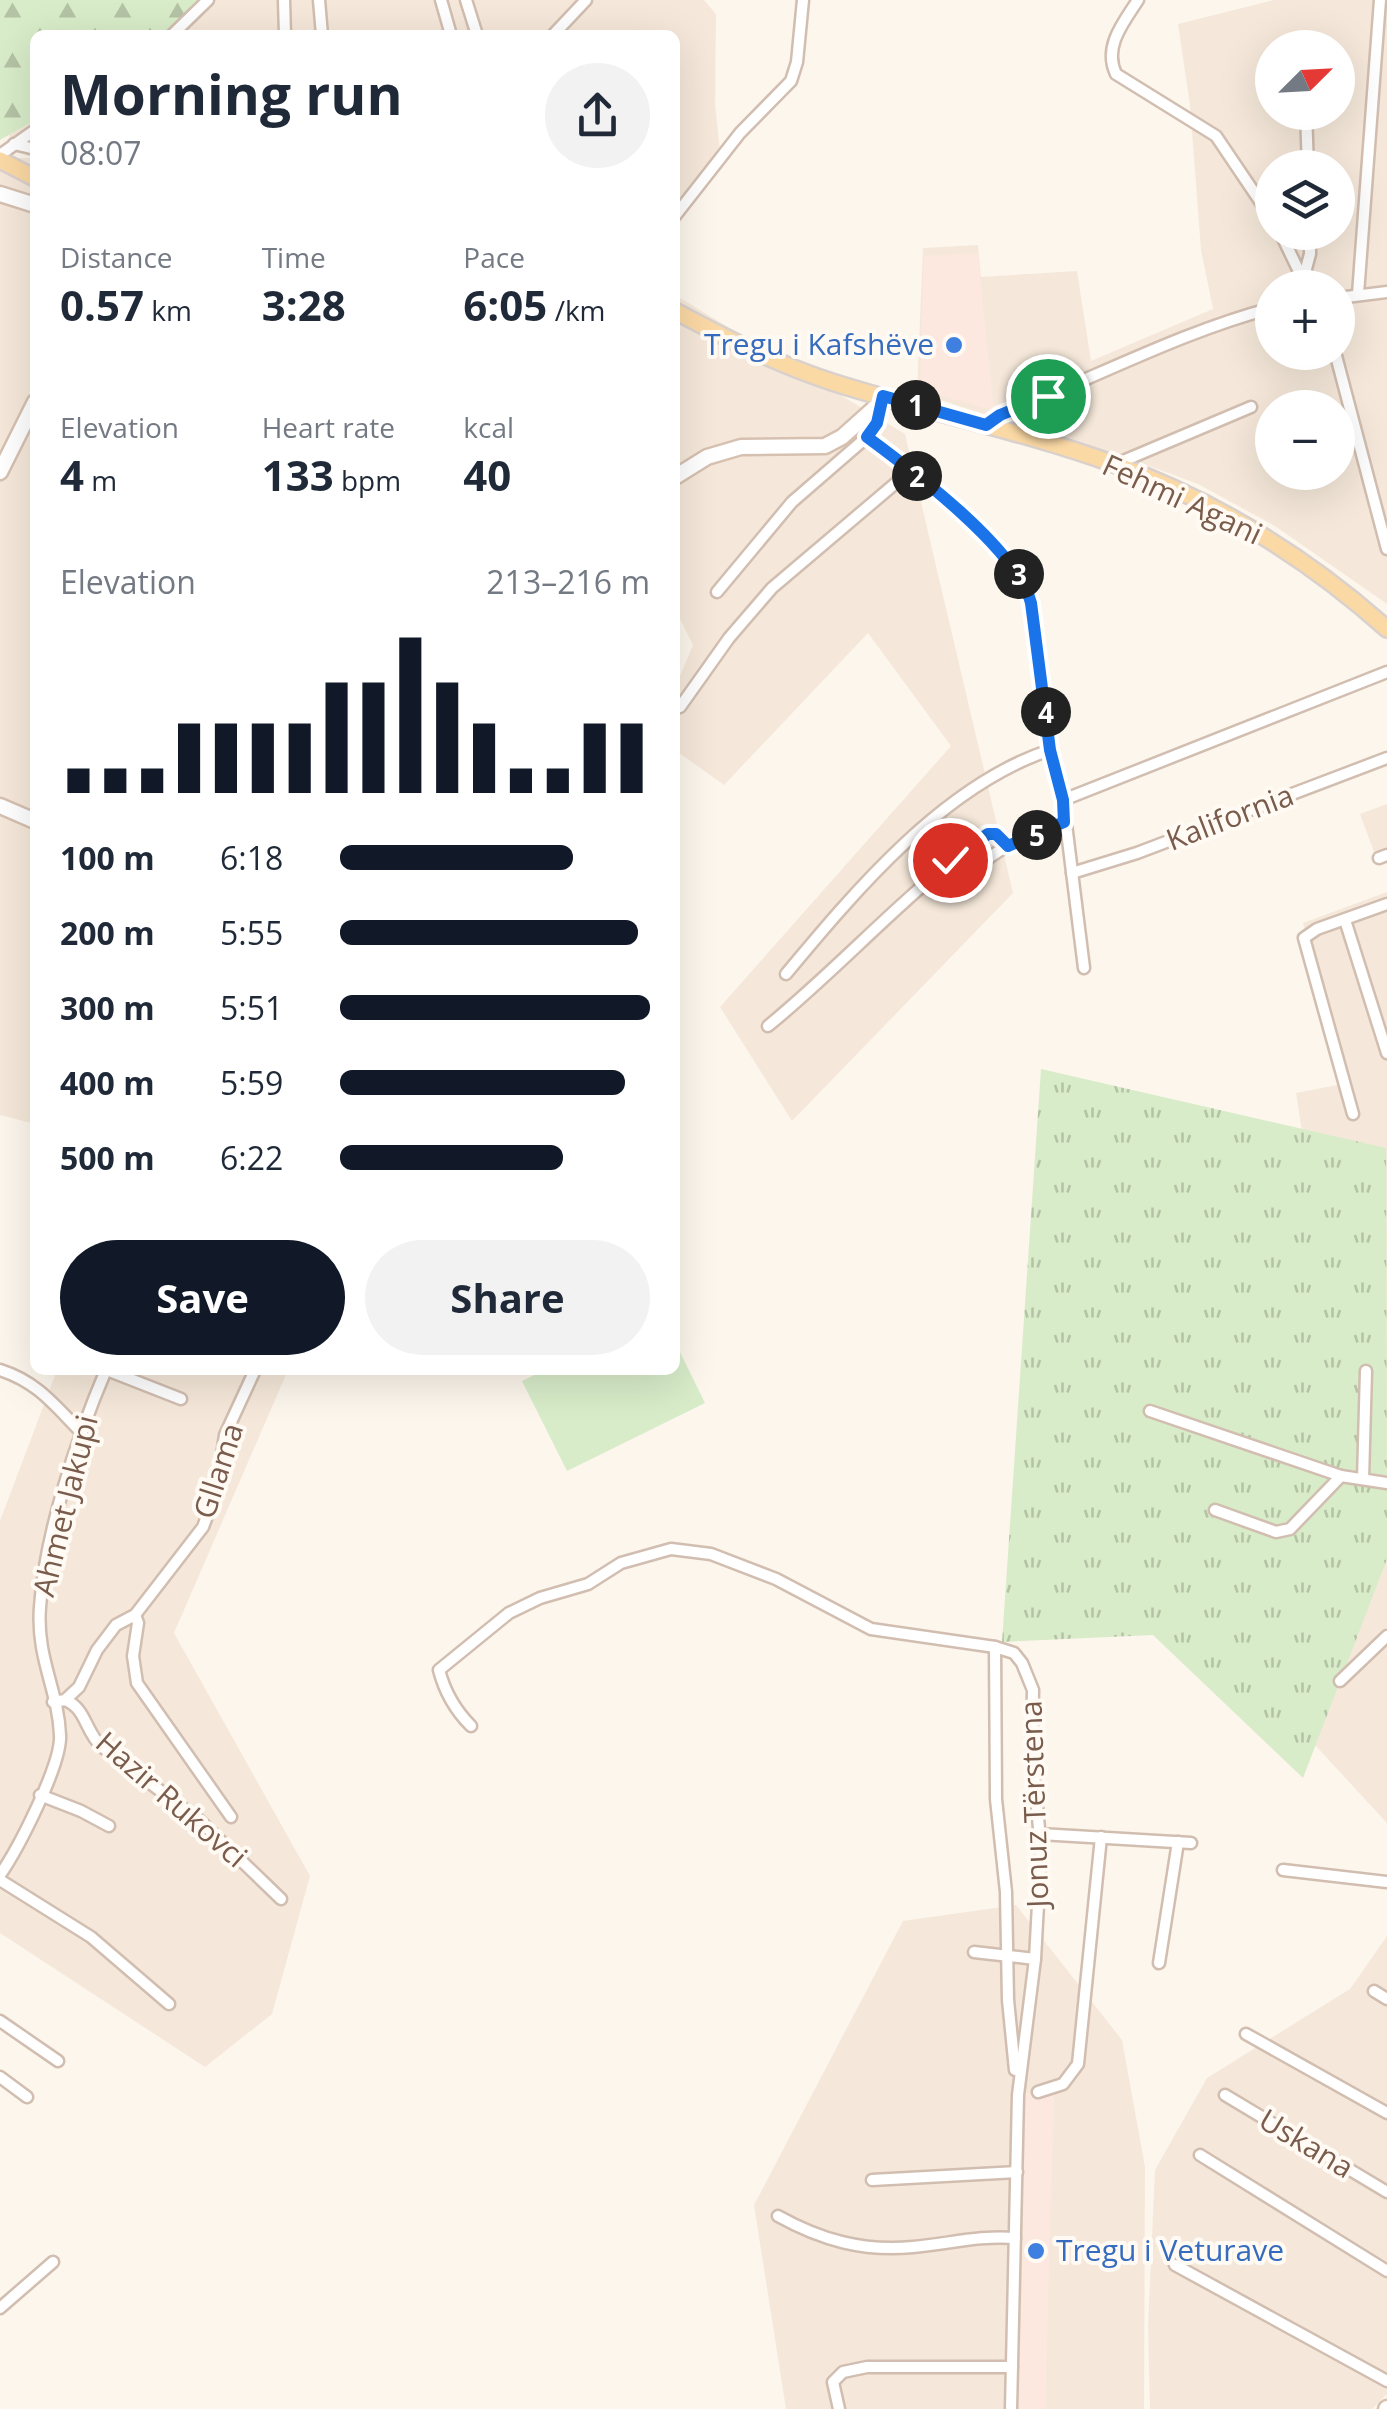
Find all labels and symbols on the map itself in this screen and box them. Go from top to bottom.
north arrow [1255,30,1355,130]
place label: Tregu i Kafshëve [704,323,934,364]
marker: Tregu i Kafshëve [943,334,965,356]
pin [1006,354,1091,439]
pin: 1 [891,380,941,430]
street label: Fehmi Agani [1096,444,1269,554]
pin: 2 [892,451,942,501]
pin: 3 [994,549,1044,599]
pin: 4 [1021,687,1071,737]
street label: Kalifornia [1160,774,1299,860]
pin: 5 [1012,810,1062,860]
pin [908,818,993,903]
street label: Ahmet Jakupi [22,1411,107,1600]
street label: Gllama [183,1418,252,1524]
street label: Jonuz Tërstena [1009,1700,1058,1911]
street label: Hazir Rukovci [88,1722,256,1876]
street label: Uskana [1252,2098,1362,2187]
place label: Tregu i Veturave [1056,2229,1284,2270]
marker: Tregu i Veturave [1025,2240,1047,2262]

